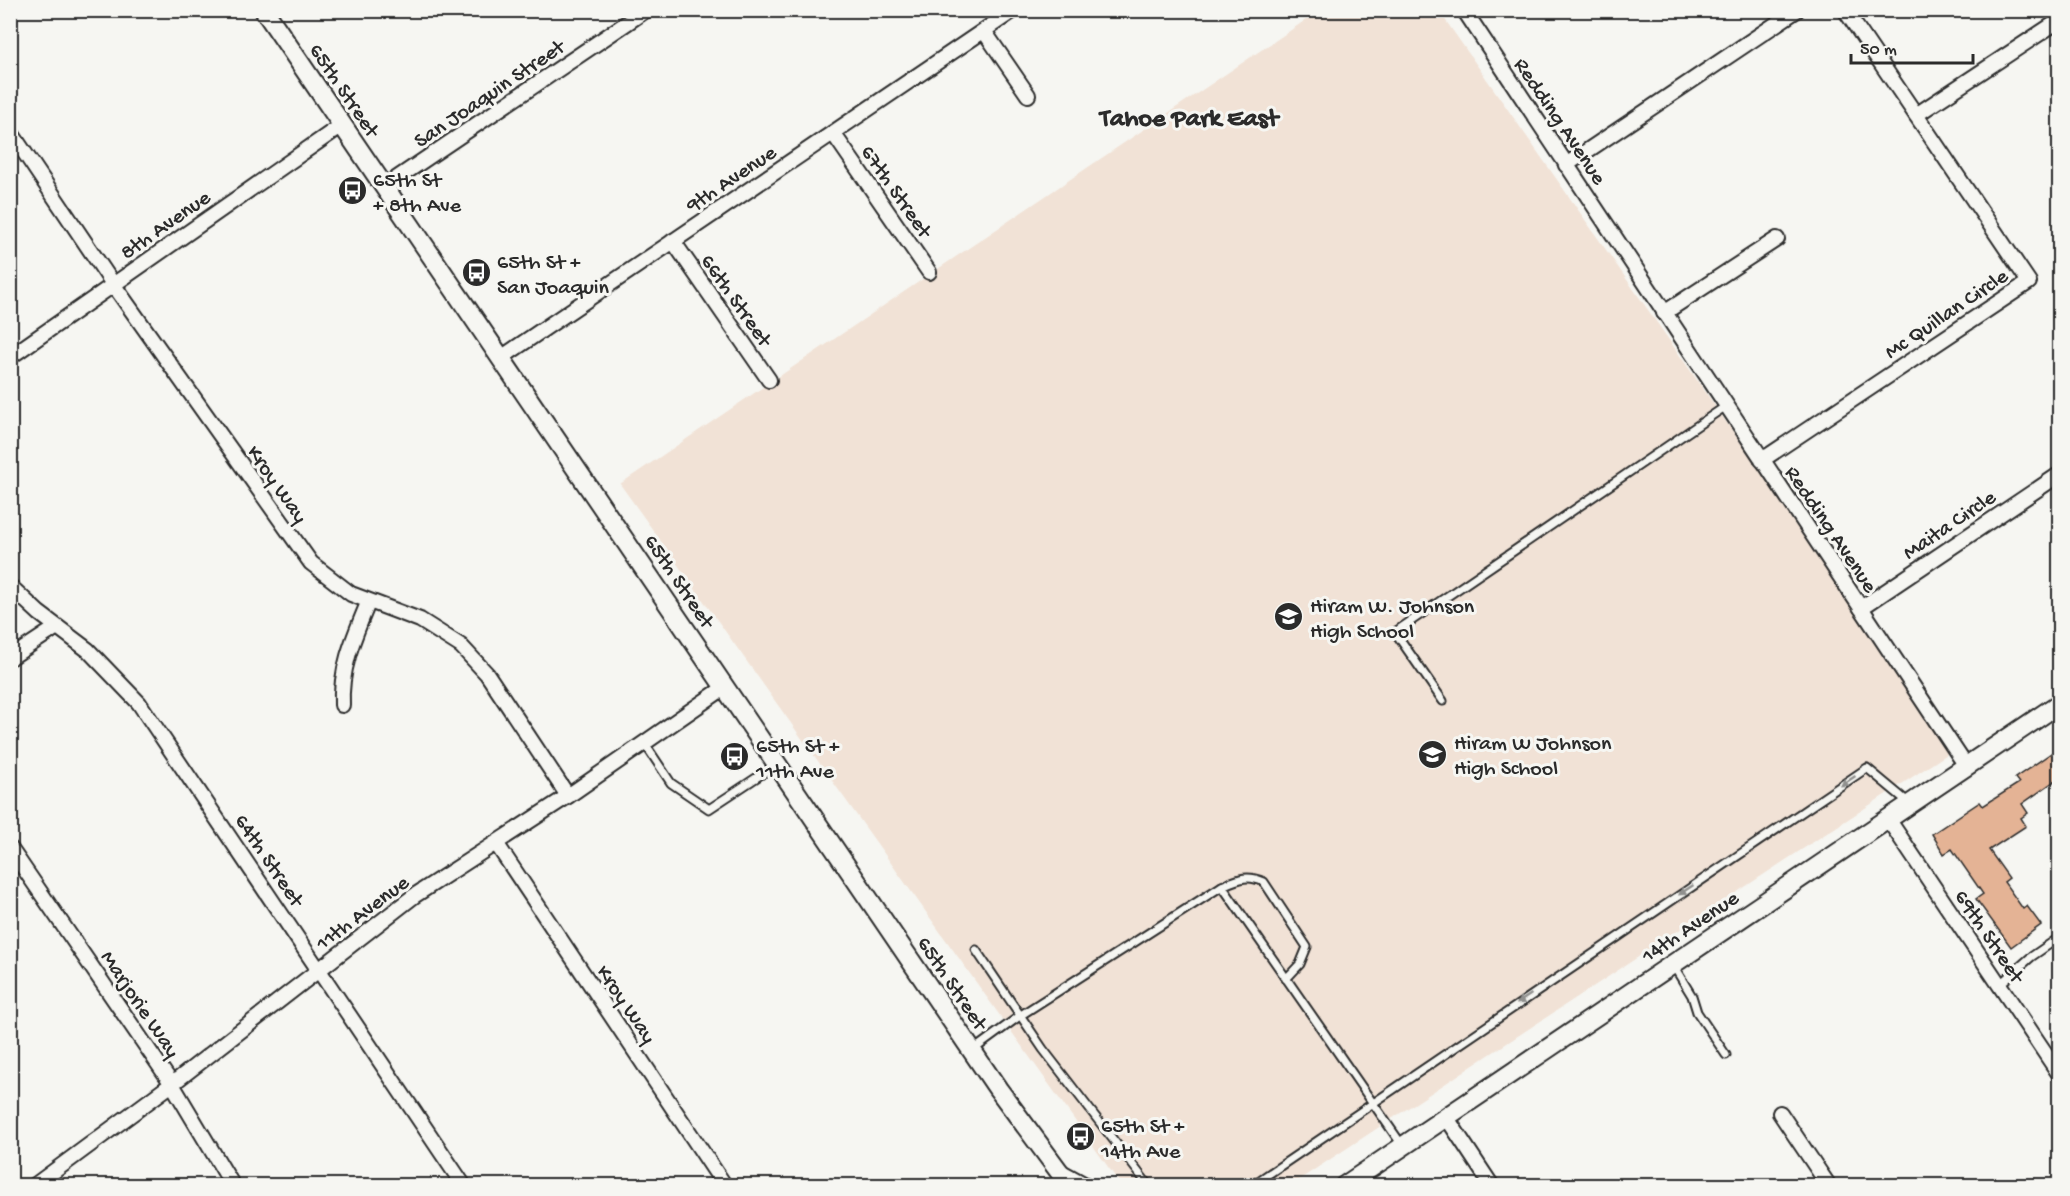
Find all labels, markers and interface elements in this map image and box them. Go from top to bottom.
scale bar [1851,27,1972,65]
street label: San Joaquin Street [410,34,572,155]
street label: 65th Street [302,39,385,145]
text: 50 m [1860,40,1897,61]
street label: Redding Avenue [1507,54,1611,191]
district label: Tahoe Park East [1098,105,1280,136]
street label: 9th Avenue [681,140,783,221]
street label: 67th Street [853,141,937,245]
place label: 65th St + 8th Ave [373,169,462,220]
bus stop icon: 65th St + 8th Ave [336,175,368,207]
street label: 8th Avenue [116,185,217,267]
street label: 66th Street [693,250,777,354]
place label: 65th St + San Joaquin [497,251,610,302]
bus stop icon: 65th St + San Joaquin [460,257,492,289]
street label: Mc Quillan Circle [1880,264,2015,366]
street label: Kroy Way [240,441,312,529]
street label: Redding Avenue [1778,462,1882,599]
street label: Maita Circle [1899,485,2002,567]
street label: 65th Street [637,530,720,636]
place label: Hiram W. Johnson High School [1310,595,1475,646]
school or university icon: Hiram W. Johnson High School [1273,601,1305,633]
place label: Hiram W Johnson High School [1454,732,1612,783]
place label: 65th St + 11th Ave [755,735,840,786]
school or university icon: Hiram W Johnson High School [1417,738,1449,770]
bus stop icon: 65th St + 11th Ave [719,741,751,773]
one-way arrow [1839,776,1856,787]
street label: 64th Street [227,810,309,914]
street label: 11th Avenue [311,870,416,958]
one-way arrow [1678,884,1694,895]
street label: 14th Avenue [1637,886,1745,971]
street label: 69th Street [1947,886,2029,990]
street label: 65th Street [910,932,993,1038]
street label: Marjorie Way [93,947,184,1064]
street label: Kroy Way [589,961,660,1050]
one-way arrow [1516,993,1532,1004]
place label: 65th St + 14th Ave [1100,1115,1185,1166]
bus stop icon: 65th St + 14th Ave [1064,1121,1096,1153]

